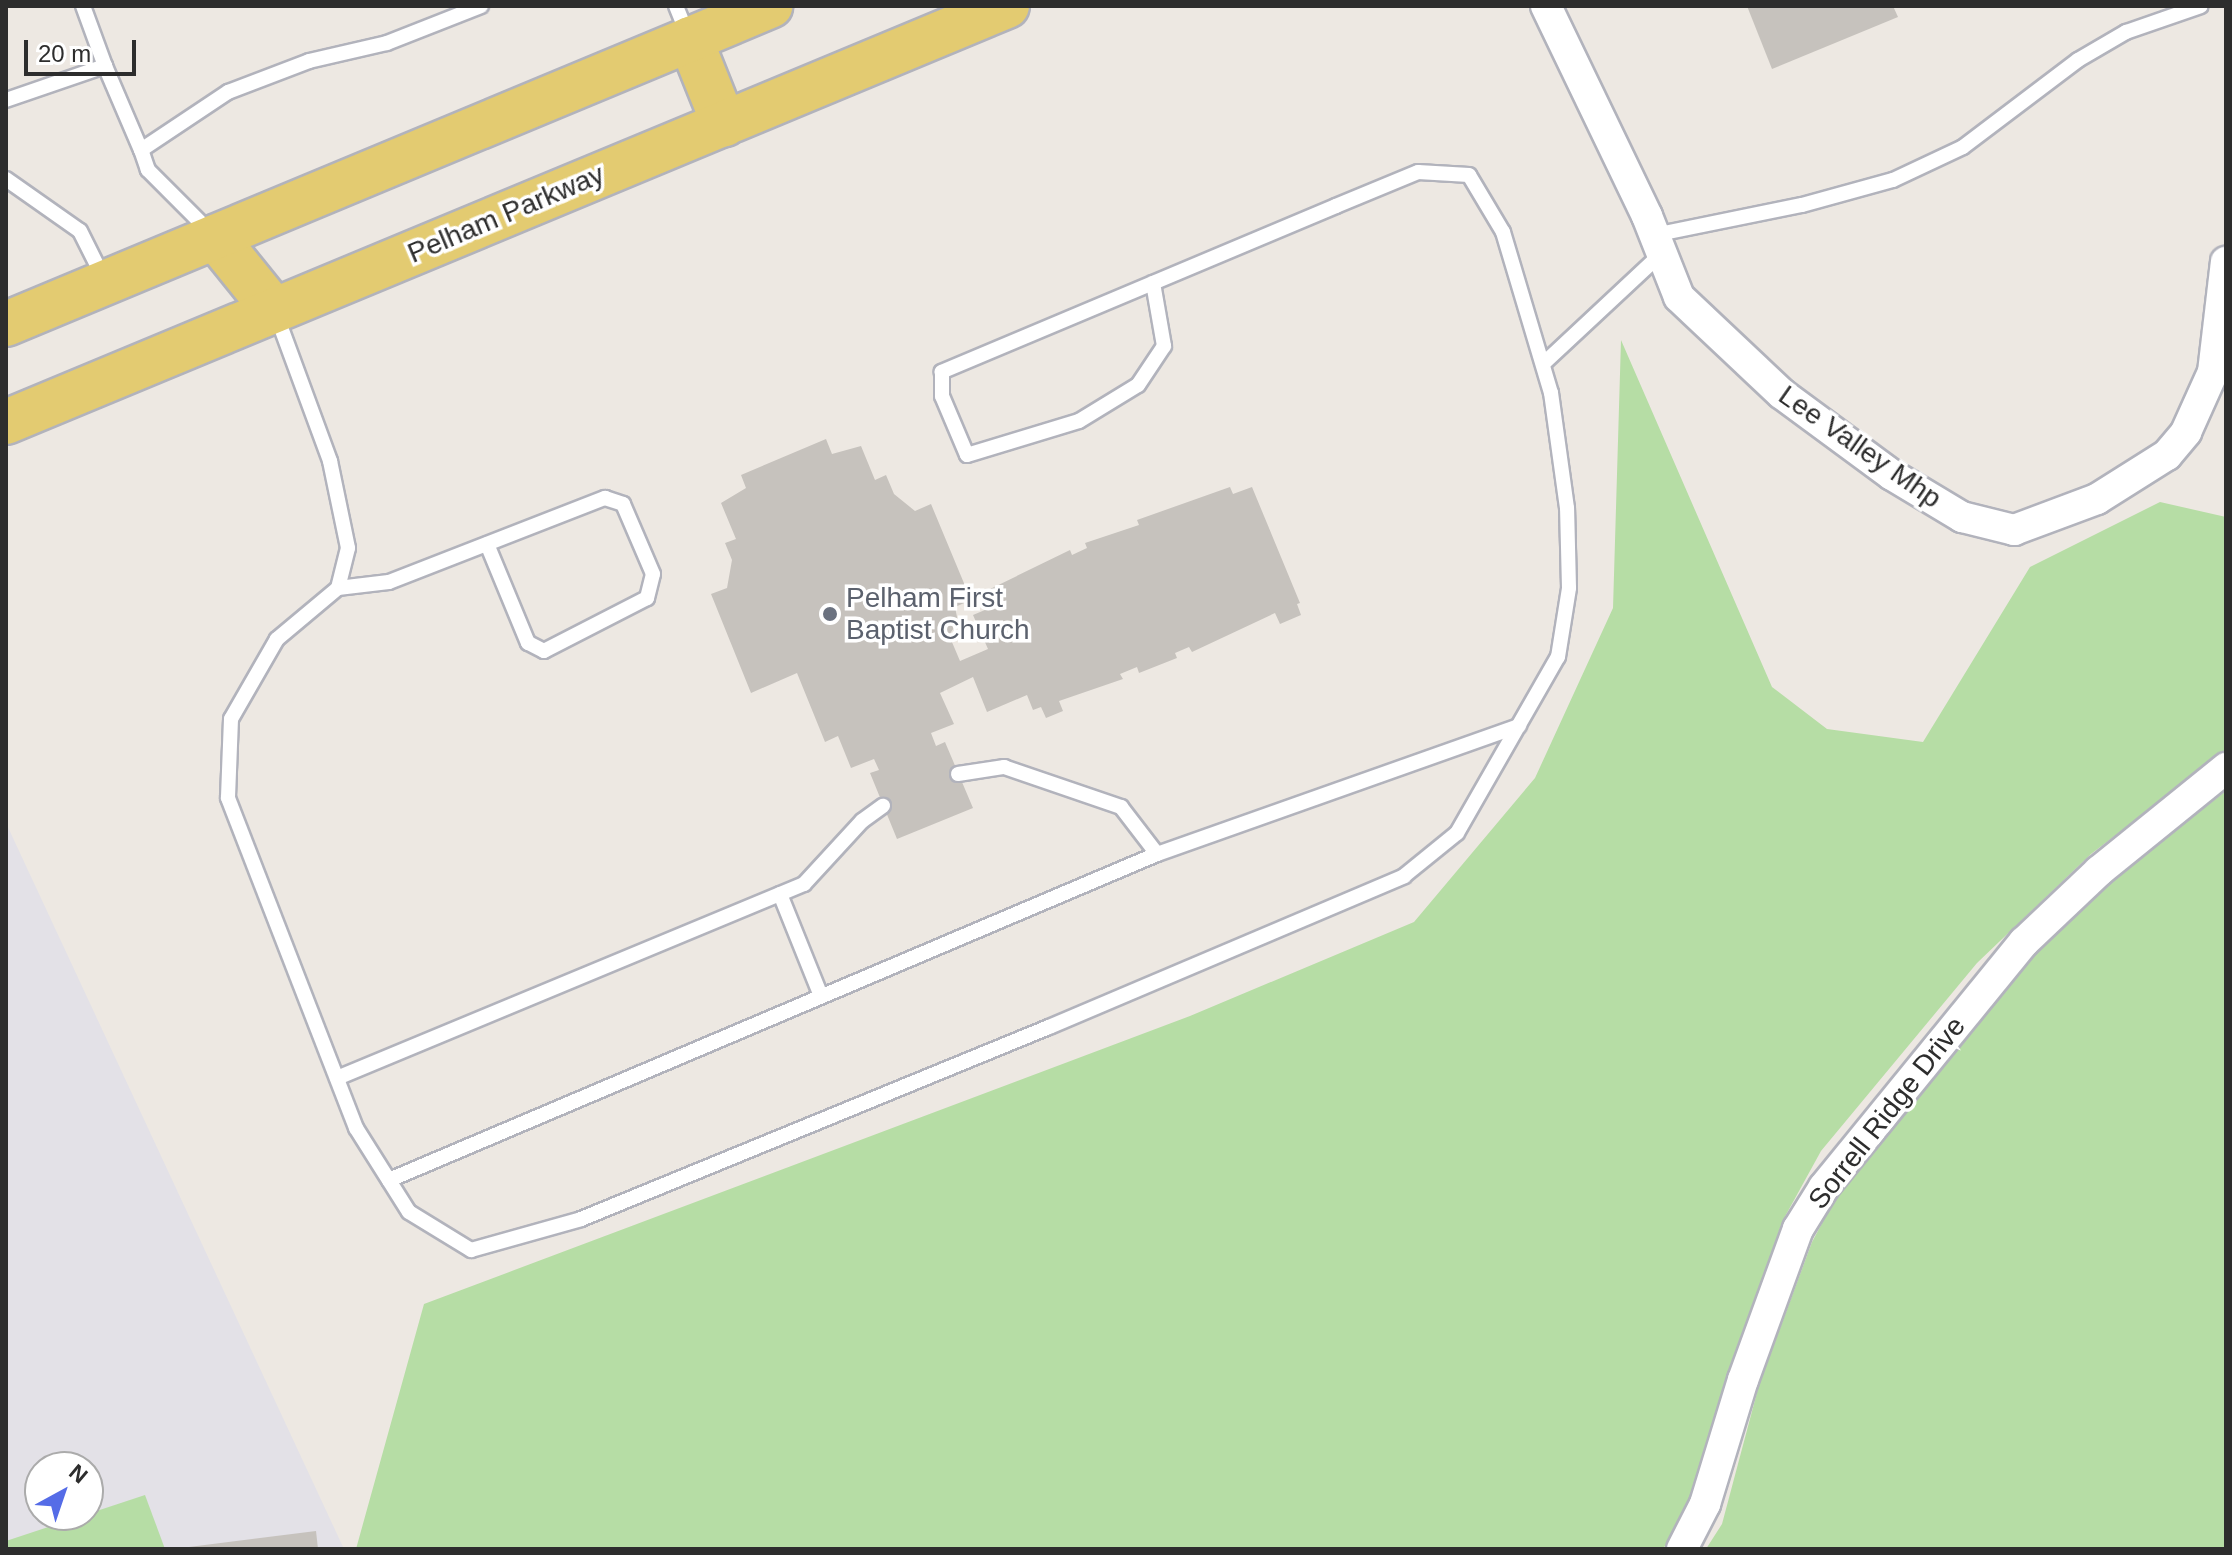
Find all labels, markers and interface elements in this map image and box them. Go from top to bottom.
scale bar [28,24,140,74]
text: 20 m [38,40,91,67]
street label: Pelham Parkway [403,157,609,271]
street label: Lee Valley Mhp [1772,378,1948,516]
place label: Pelham First Baptist Church [846,581,1030,647]
marker: Pelham First Baptist Church [821,605,839,623]
street label: Sorrell Ridge Drive [1801,1010,1973,1216]
north arrow [24,1451,104,1531]
text: N [64,1459,93,1488]

